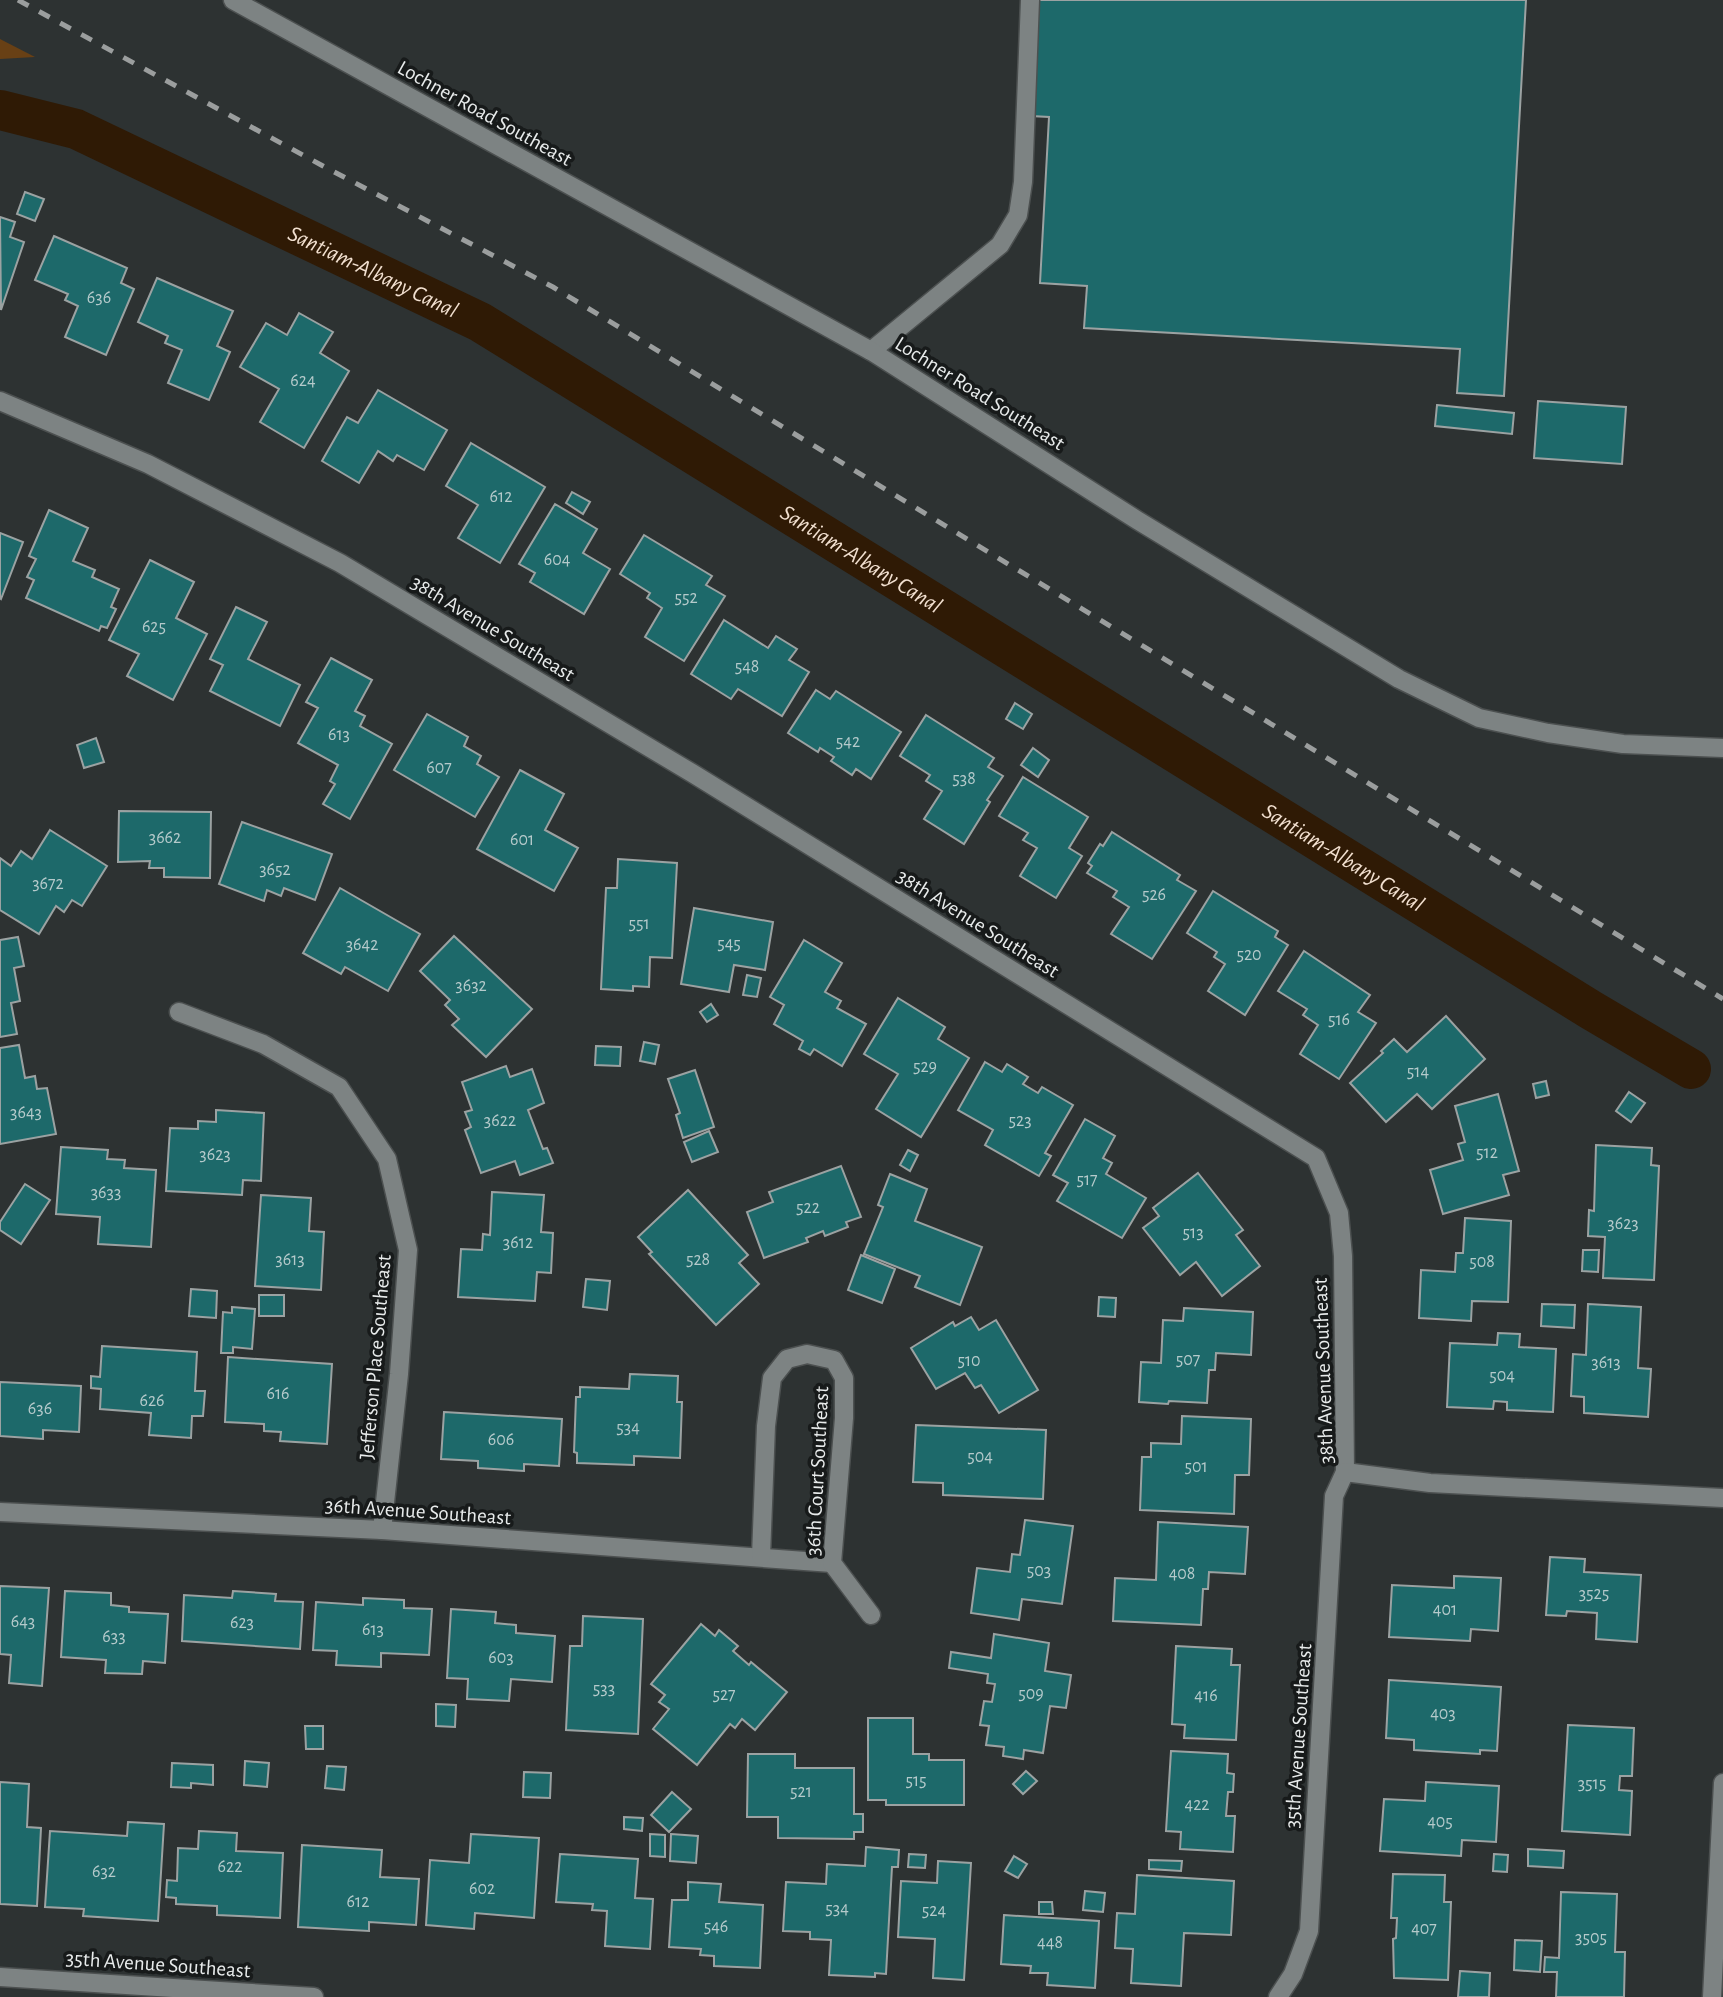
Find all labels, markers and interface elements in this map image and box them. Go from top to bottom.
street label: Lochner Road Southeast [394,57,576,170]
water label: Santiam-Albany Canal [284,222,462,323]
house number: 636 [87,289,111,307]
street label: Lochner Road Southeast [891,333,1068,454]
house number: 624 [290,372,316,390]
house number: 612 [490,488,512,506]
water label: Santiam-Albany Canal [776,501,946,618]
house number: 604 [544,551,571,569]
street label: 38th Avenue Southeast [407,571,578,686]
house number: 552 [674,589,698,607]
house number: 625 [142,618,166,636]
house number: 548 [735,658,759,676]
house number: 613 [328,726,350,744]
house number: 542 [836,733,860,751]
house number: 607 [426,759,452,777]
house number: 538 [952,770,976,788]
water label: Santiam-Albany Canal [1258,800,1428,917]
house number: 3662 [149,829,181,847]
house number: 601 [510,831,534,849]
house number: 3652 [259,861,291,879]
street label: 38th Avenue Southeast [893,865,1063,982]
house number: 3672 [32,875,64,893]
house number: 526 [1142,886,1166,904]
house number: 551 [628,915,650,933]
house number: 545 [717,935,741,953]
house number: 3642 [346,936,378,954]
house number: 520 [1236,946,1262,964]
house number: 3632 [455,977,487,995]
house number: 516 [1328,1011,1350,1029]
house number: 529 [913,1058,937,1076]
house number: 514 [1407,1063,1430,1081]
house number: 3643 [10,1104,42,1122]
house number: 3622 [484,1112,516,1130]
house number: 523 [1008,1112,1032,1130]
house number: 512 [1476,1144,1498,1162]
house number: 3623 [199,1146,231,1164]
house number: 517 [1076,1171,1098,1189]
house number: 3633 [91,1184,121,1202]
house number: 522 [796,1199,820,1217]
house number: 3623 [1607,1215,1639,1233]
house number: 513 [1182,1224,1204,1242]
house number: 3612 [503,1234,533,1252]
house number: 3613 [275,1251,305,1269]
house number: 528 [686,1251,710,1269]
street label: Jefferson Place Southeast [356,1253,395,1460]
house number: 508 [1469,1253,1495,1271]
street label: 38th Avenue Southeast [1310,1277,1337,1464]
house number: 507 [1176,1351,1200,1369]
house number: 510 [957,1352,981,1370]
house number: 3613 [1591,1354,1621,1372]
house number: 504 [1489,1367,1515,1385]
house number: 616 [266,1385,290,1403]
street label: 36th Court Southeast [803,1385,832,1556]
house number: 626 [139,1392,165,1410]
house number: 636 [28,1400,52,1418]
house number: 534 [616,1419,640,1437]
house number: 606 [488,1431,514,1449]
house number: 504 [967,1448,993,1466]
house number: 501 [1184,1458,1208,1476]
street label: 36th Avenue Southeast [324,1495,512,1528]
house number: 503 [1027,1562,1051,1580]
house number: 408 [1169,1565,1195,1583]
house number: 3525 [1579,1585,1609,1603]
house number: 401 [1433,1601,1457,1619]
house number: 643 [11,1613,35,1631]
house number: 623 [230,1614,254,1632]
house number: 613 [362,1621,384,1639]
house number: 633 [102,1628,126,1646]
street label: 35th Avenue Southeast [1282,1643,1315,1829]
house number: 603 [488,1649,514,1667]
house number: 533 [593,1680,615,1698]
house number: 509 [1018,1685,1044,1703]
house number: 527 [712,1686,736,1704]
house number: 416 [1194,1687,1218,1705]
house number: 403 [1430,1705,1456,1723]
house number: 515 [905,1772,927,1790]
house number: 3515 [1578,1775,1606,1793]
house number: 521 [790,1783,812,1801]
house number: 422 [1184,1796,1210,1814]
house number: 405 [1427,1813,1453,1831]
house number: 622 [218,1858,242,1876]
house number: 632 [92,1863,116,1881]
house number: 602 [469,1880,495,1898]
house number: 612 [347,1893,369,1911]
house number: 534 [825,1900,849,1918]
house number: 524 [922,1902,947,1920]
house number: 546 [704,1918,728,1936]
house number: 407 [1411,1920,1437,1938]
house number: 3505 [1575,1929,1607,1947]
house number: 448 [1037,1934,1063,1952]
street label: 35th Avenue Southeast [65,1948,251,1981]

